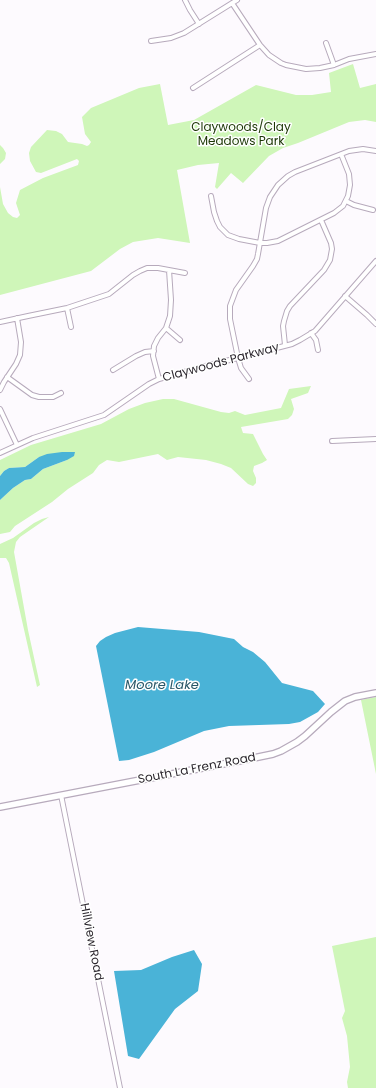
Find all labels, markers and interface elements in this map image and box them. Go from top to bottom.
park label: Claywoods/Clay Meadows Park [191,121,291,149]
street label: Claywoods Parkway [161,340,281,386]
water label: Moore Lake [125,678,199,694]
street label: South La Frenz Road [137,751,257,787]
street label: Hillview Road [76,902,106,982]

